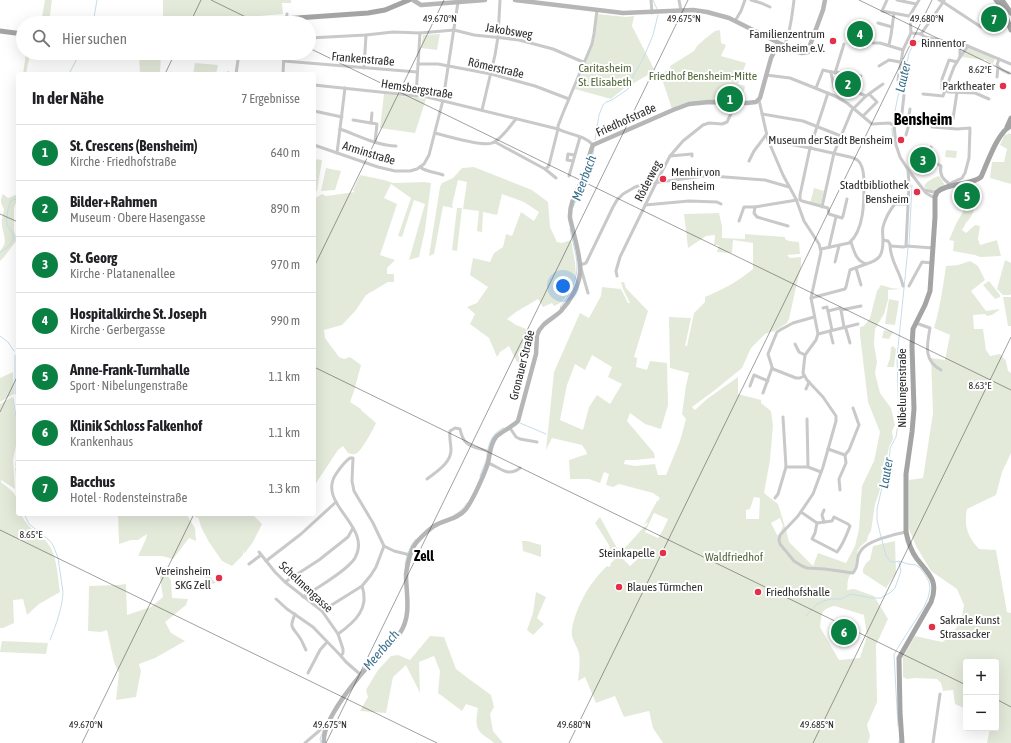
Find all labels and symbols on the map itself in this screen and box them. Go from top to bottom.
pin: 7 [981,4,1007,34]
text: 49.670°N [423,13,457,24]
text: 49.675°N [667,13,701,24]
text: 49.680°N [910,13,944,24]
pin: 4 [847,19,873,49]
street label: Jakobsweg [484,20,534,42]
place label: Familienzentrum Bensheim e.V. [749,27,825,55]
marker: Familienzentrum Bensheim e.V. [828,36,838,46]
place label: Rinnentor [921,36,966,50]
marker: Rinnentor [908,38,918,48]
street label: Frankenstraße [331,49,395,69]
street label: Römerstraße [467,55,525,81]
water label: Lauter [892,59,914,94]
park label: Caritasheim St. Elisabeth [578,61,632,89]
text: 8.62°E [969,64,992,75]
park label: Friedhof Bensheim-Mitte [649,69,757,83]
pin: 2 [835,69,861,99]
street label: Hemsbergstraße [380,76,454,102]
place label: Parktheater [942,79,995,93]
marker: Parktheater [998,81,1008,91]
pin: 1 [717,84,743,114]
street label: Friedhofstraße [594,101,658,139]
district label: Bensheim [894,110,952,128]
place label: Museum der Stadt Bensheim [768,133,893,147]
marker: Museum der Stadt Bensheim [896,135,906,145]
street label: Arminstraße [341,138,397,168]
pin: 3 [910,145,936,175]
water label: Meerbach [569,153,599,203]
street label: Röderweg [632,157,665,204]
place label: Menhir von Bensheim [671,165,720,193]
marker: Menhir von Bensheim [658,174,668,184]
place label: Stadtbibliothek Bensheim [840,178,910,206]
pin: 5 [954,181,980,211]
marker: Stadtbibliothek Bensheim [912,187,922,197]
your location [553,276,573,296]
street label: Gronauer Straße [507,328,537,402]
street label: Nibelungenstraße [895,348,909,428]
text: 8.63°E [969,380,992,391]
water label: Lauter [876,455,896,489]
text: 8.65°E [20,529,43,540]
place label: Steinkapelle [599,546,655,560]
district label: Zell [414,548,434,564]
marker: Steinkapelle [658,548,668,558]
park label: Waldfriedhof [705,550,764,564]
street label: Schelmengasse [276,559,336,615]
place label: Vereinsheim SKG Zell [156,564,212,592]
marker: Vereinsheim SKG Zell [214,573,224,583]
place label: Blaues Türmchen [627,580,703,594]
marker: Blaues Türmchen [614,582,624,592]
place label: Friedhofshalle [766,585,830,599]
marker: Friedhofshalle [753,587,763,597]
place label: Sakrale Kunst Strassacker [940,613,1001,641]
pin: 6 [831,617,857,647]
marker: Sakrale Kunst Strassacker [927,622,937,632]
water label: Meerbach [360,626,402,673]
text: 49.670°N [69,719,103,730]
text: 49.675°N [313,719,347,730]
text: 49.680°N [557,719,591,730]
text: 49.685°N [800,719,834,730]

